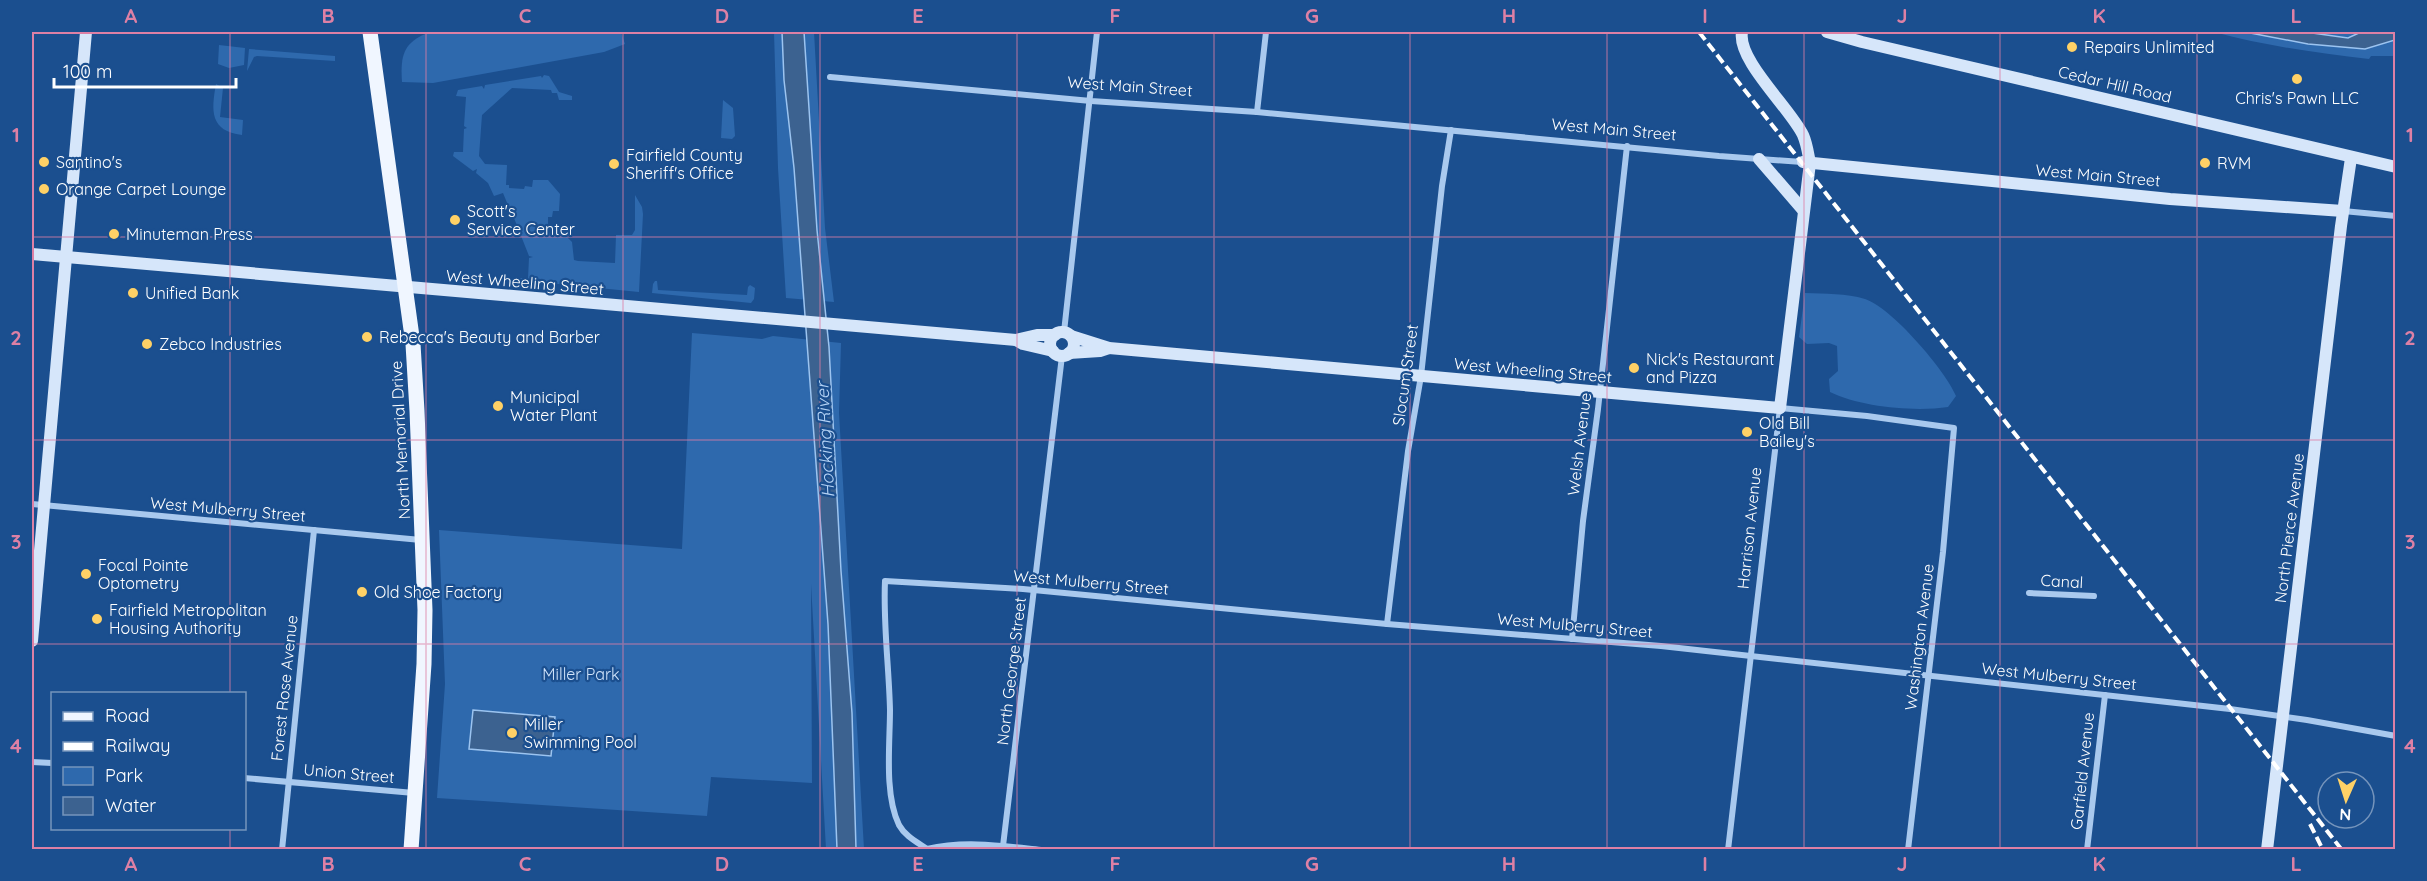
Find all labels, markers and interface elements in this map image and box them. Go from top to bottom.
text: A [125,3,138,28]
text: B [321,3,335,28]
text: C [519,3,532,28]
text: D [715,3,729,28]
text: E [912,3,924,28]
text: F [1109,3,1121,28]
text: G [1305,3,1319,28]
text: H [1502,3,1516,28]
text: I [1702,3,1708,28]
text: J [1896,3,1908,28]
text: K [2092,3,2106,28]
text: L [2290,3,2302,28]
place label: Repairs Unlimited [2084,37,2214,57]
marker: Repairs Unlimited [2065,40,2079,54]
scale bar [54,51,236,89]
text: 100 m [63,60,112,83]
street label: Cedar Hill Road [2056,61,2174,107]
street label: West Main Street [1067,72,1193,100]
marker: Chris's Pawn LLC [2290,72,2304,86]
place label: Chris's Pawn LLC [2235,88,2359,108]
street label: West Main Street [1551,114,1677,144]
text: 1 [12,122,20,147]
text: 1 [2406,122,2414,147]
place label: Fairfield County Sheriff's Office [626,145,743,183]
place label: Santino's [56,152,122,172]
place label: RVM [2217,153,2251,173]
marker: Santino's [37,155,51,169]
marker: RVM [2198,156,2212,170]
marker: Fairfield County Sheriff's Office [607,157,621,171]
street label: West Main Street [2035,160,2161,190]
place label: Orange Carpet Lounge [56,179,226,199]
marker: Orange Carpet Lounge [37,182,51,196]
place label: Scott's Service Center [467,201,575,239]
marker: Scott's Service Center [448,213,462,227]
place label: Minuteman Press [126,224,253,244]
marker: Minuteman Press [107,227,121,241]
street label: West Wheeling Street [445,265,605,299]
place label: Unified Bank [145,283,239,303]
marker: Unified Bank [126,286,140,300]
street label: Slocum Street [1388,323,1422,427]
text: 2 [10,325,22,350]
text: 2 [2404,325,2416,350]
place label: Rebecca's Beauty and Barber [379,327,600,347]
marker: Rebecca's Beauty and Barber [360,330,374,344]
place label: Zebco Industries [159,334,282,354]
marker: Zebco Industries [140,337,154,351]
place label: Nick's Restaurant and Pizza [1646,349,1774,387]
street label: West Wheeling Street [1453,353,1613,387]
street label: North Memorial Drive [386,360,414,520]
marker: Nick's Restaurant and Pizza [1627,361,1641,375]
water label: Hocking River [810,380,840,498]
place label: Municipal Water Plant [510,387,598,425]
street label: Welsh Avenue [1563,391,1595,497]
marker: Municipal Water Plant [491,399,505,413]
place label: Old Bill Bailey's [1759,413,1815,451]
marker: Old Bill Bailey's [1740,425,1754,439]
street label: North Pierce Avenue [2270,452,2308,604]
street label: Harrison Avenue [1733,466,1765,590]
street label: West Mulberry Street [150,492,306,526]
text: 3 [11,529,21,554]
text: 3 [2405,529,2415,554]
place label: Focal Pointe Optometry [98,555,189,593]
street label: Washington Avenue [1900,563,1938,711]
street label: West Mulberry Street [1013,565,1169,599]
marker: Focal Pointe Optometry [79,567,93,581]
street label: Canal [2040,570,2084,592]
place label: Old Shoe Factory [374,582,502,602]
marker: Old Shoe Factory [355,585,369,599]
street label: North George Street [992,596,1030,746]
place label: Fairfield Metropolitan Housing Authority [109,600,267,638]
street label: West Mulberry Street [1497,608,1653,642]
marker: Fairfield Metropolitan Housing Authority [90,612,104,626]
street label: Forest Rose Avenue [266,614,302,762]
street label: West Mulberry Street [1980,658,2138,694]
park label: Miller Park [542,664,620,684]
legend [51,692,246,830]
text: Road [105,704,150,727]
street label: Garfield Avenue [2066,711,2098,831]
place label: Miller Swimming Pool [524,714,637,752]
marker: Miller Swimming Pool [505,726,519,740]
text: 4 [10,733,22,758]
text: 4 [2404,733,2416,758]
text: Railway [105,734,171,757]
street label: Union Street [303,759,395,787]
text: Park [105,764,143,787]
north arrow [2316,770,2376,830]
text: Water [105,794,156,817]
text: N [2339,805,2352,825]
text: A [125,851,138,876]
text: B [321,851,335,876]
text: C [519,851,532,876]
text: D [715,851,729,876]
text: E [912,851,924,876]
text: F [1109,851,1121,876]
text: G [1305,851,1319,876]
text: H [1502,851,1516,876]
text: I [1702,851,1708,876]
text: J [1896,851,1908,876]
text: K [2092,851,2106,876]
text: L [2290,851,2302,876]

